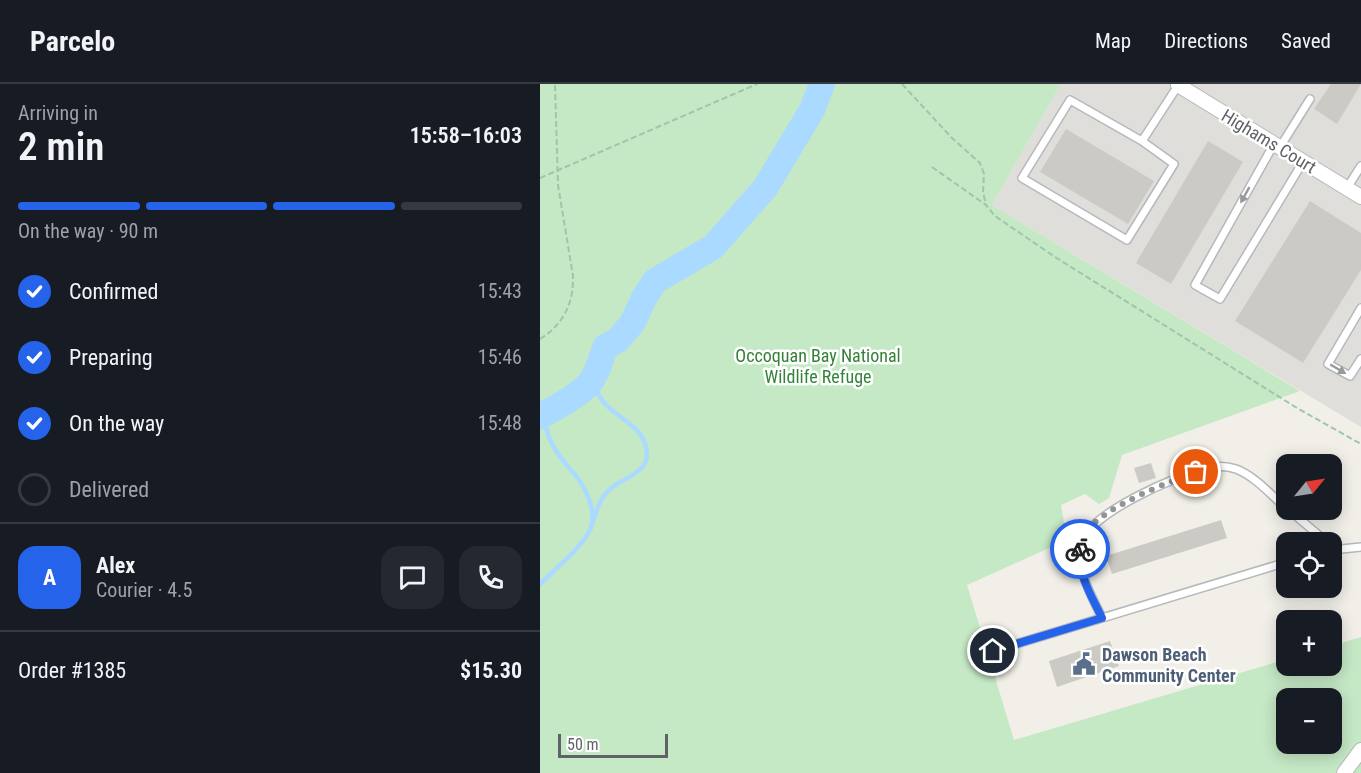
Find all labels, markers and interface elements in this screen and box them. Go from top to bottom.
text: Parcelo [30,25,115,58]
text: Map [1095,29,1131,53]
text: Directions [1164,29,1248,53]
text: Saved [1281,29,1331,53]
text: Arriving in [18,101,98,125]
street label: Highams Court [1218,105,1320,177]
text: 15:58–16:03 [410,123,522,148]
text: 2 min [18,124,104,170]
one-way arrow [1240,187,1250,204]
text: On the way · 90 m [18,219,158,243]
icon: check [18,275,51,308]
text: Confirmed [69,279,158,304]
text: 15:43 [478,279,522,303]
icon: check [18,341,51,374]
text: Preparing [69,345,153,370]
text: 15:46 [478,345,522,369]
park label: Occoquan Bay National Wildlife Refuge [735,345,901,387]
one-way arrow [1330,364,1347,374]
icon: check [18,407,51,440]
text: On the way [69,411,164,436]
text: 15:48 [478,411,522,435]
pin [1170,446,1221,497]
north arrow [1276,454,1342,520]
map controls [1276,454,1342,754]
icon: bag [1179,455,1212,488]
text: Delivered [69,477,149,502]
courier [1050,519,1110,579]
button: locate [1276,532,1342,598]
icon: bike [1064,533,1097,566]
button: chat [381,546,444,609]
button: phone [459,546,522,609]
text: Alex [96,553,135,578]
text: A [43,565,56,590]
text: Courier · 4.5 [96,578,192,602]
button: + [1276,610,1342,676]
pin [967,625,1018,676]
icon: home [976,634,1009,667]
place label: Dawson Beach Community Center [1102,644,1236,686]
public building icon: Dawson Beach Community Center [1071,651,1097,677]
text: Order #1385 [18,658,126,683]
text: $15.30 [460,658,522,683]
button: − [1276,688,1342,754]
scale bar [558,731,668,758]
text: 50 m [567,735,599,754]

